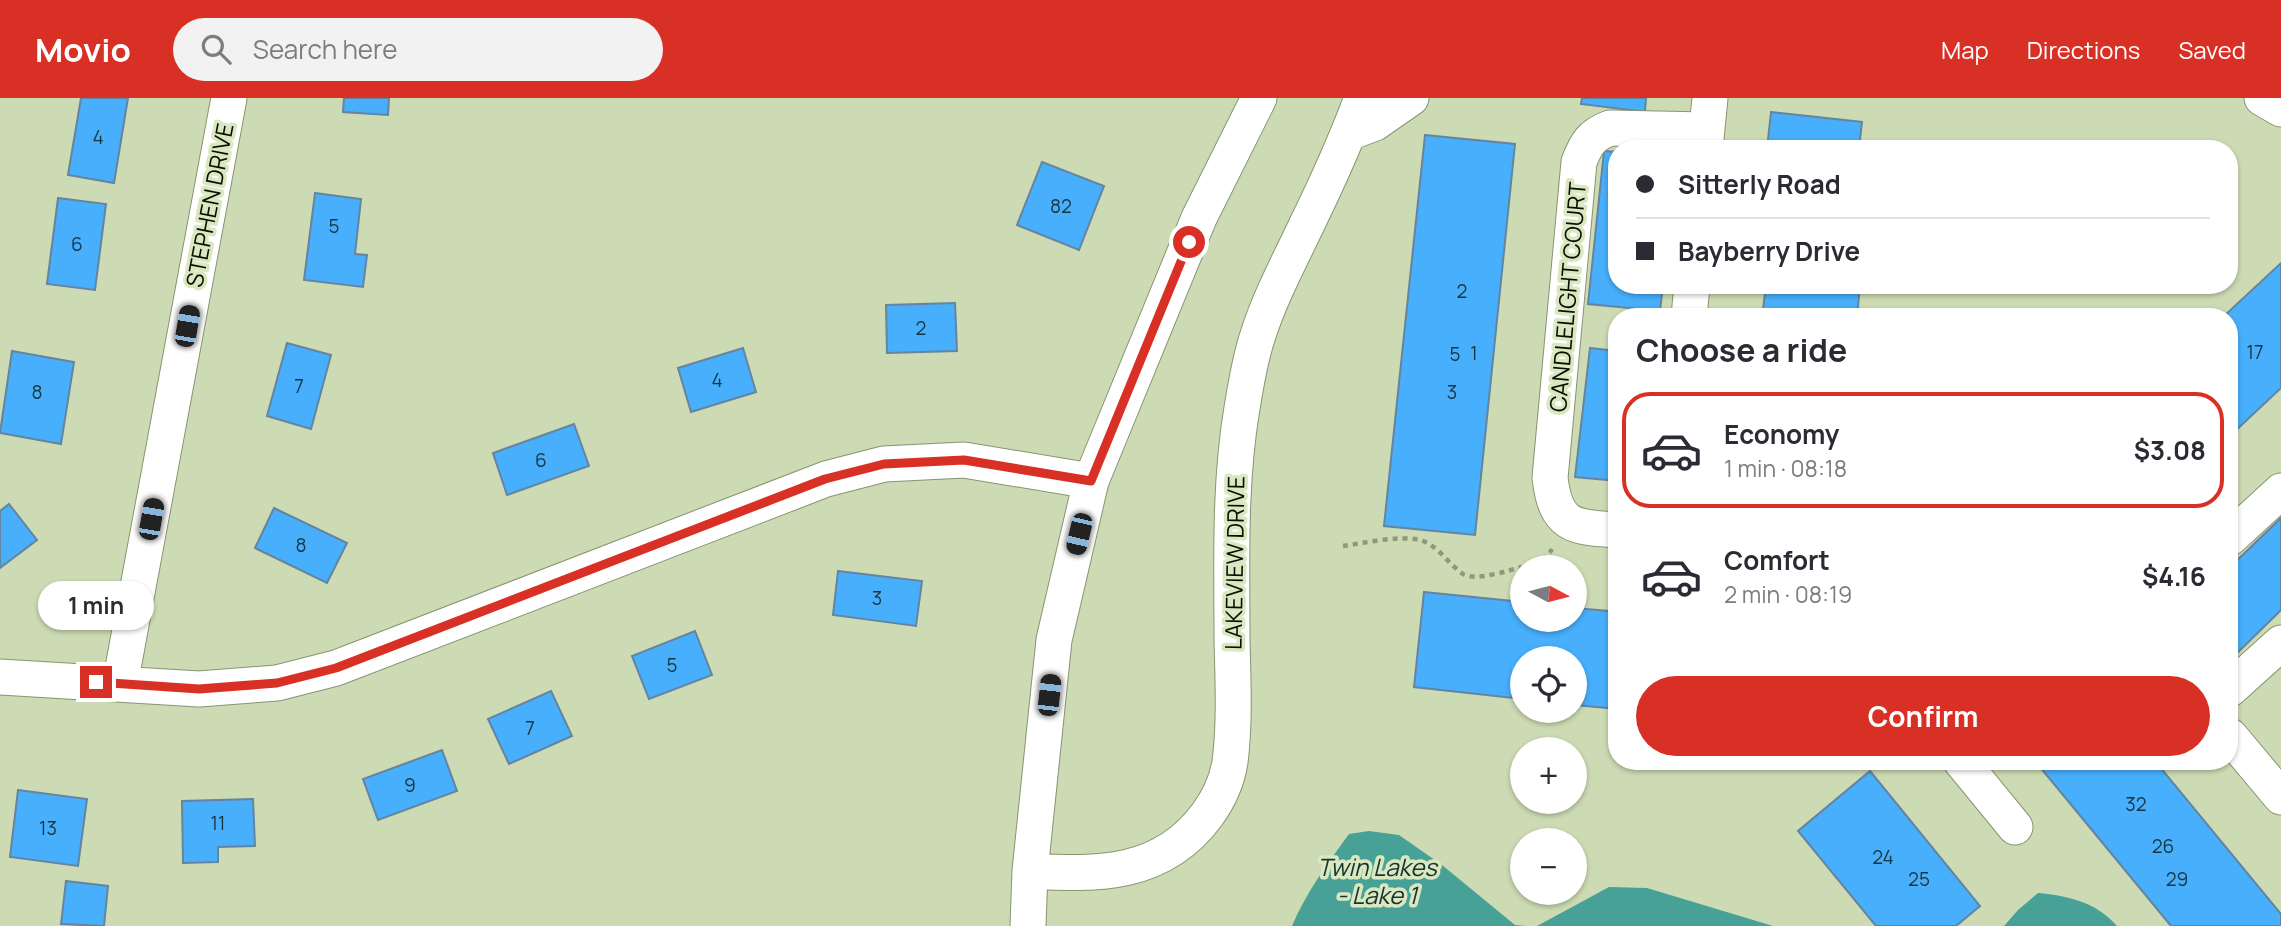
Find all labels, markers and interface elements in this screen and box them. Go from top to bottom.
search box [173,18,663,81]
text: Movio [35,27,131,72]
icon: search [197,30,235,68]
text: Search here [253,31,397,67]
text: Map [1941,33,1989,66]
text: Directions [2027,33,2140,66]
text: Saved [2178,33,2246,66]
street label: STEPHEN DRIVE [177,120,241,290]
house number: 4 [92,124,104,150]
text: Sitterly Road [1678,166,1841,202]
street label: CANDLELIGHT COURT [1541,180,1593,413]
house number: 82 [1050,193,1072,219]
house number: 5 [329,213,340,239]
route start [1173,226,1205,258]
house number: 6 [71,231,83,257]
text: Bayberry Drive [1678,233,1860,269]
house number: 2 [1457,278,1467,304]
car [174,303,201,349]
house number: 2 [916,315,926,341]
text: Choose a ride [1636,328,1847,372]
house number: 17 [2247,339,2263,365]
house number: 1 [1470,340,1478,366]
house number: 5 [1450,341,1461,367]
house number: 4 [711,367,723,393]
house number: 7 [294,373,304,399]
house number: 8 [31,379,43,405]
house number: 3 [1447,379,1457,405]
text: Economy [1724,416,1839,452]
icon: car [1640,419,1703,482]
text: $3.08 [2134,432,2206,468]
house number: 6 [535,447,547,473]
text: 1 min · 08:18 [1724,452,1847,484]
street label: LAKEVIEW DRIVE [1216,476,1252,650]
car [138,496,165,542]
car [1065,511,1094,557]
house number: 8 [295,532,307,558]
text: Comfort [1724,542,1830,578]
icon: car [1640,545,1703,608]
north arrow [1510,555,1587,632]
map controls [1510,555,1587,905]
text: $4.16 [2142,558,2206,594]
text: 2 min · 08:19 [1724,578,1852,610]
callout: 1 min [38,580,154,630]
house number: 3 [872,585,882,611]
text: 1 min [68,589,124,621]
button: locate [1510,646,1587,723]
house number: 5 [667,652,678,678]
route end [80,666,112,698]
car [1037,673,1062,717]
button: Confirm [1636,676,2210,756]
house number: 7 [525,715,535,741]
button: + [1510,737,1587,814]
house number: 9 [404,772,416,798]
house number: 32 [2125,791,2147,817]
house number: 11 [211,810,225,836]
house number: 13 [39,815,57,841]
button: − [1510,828,1587,905]
house number: 26 [2152,833,2174,859]
house number: 24 [1872,844,1894,870]
water label: Twin Lakes - Lake 1 [1317,850,1439,911]
house number: 25 [1908,866,1930,892]
house number: 29 [2166,866,2188,892]

